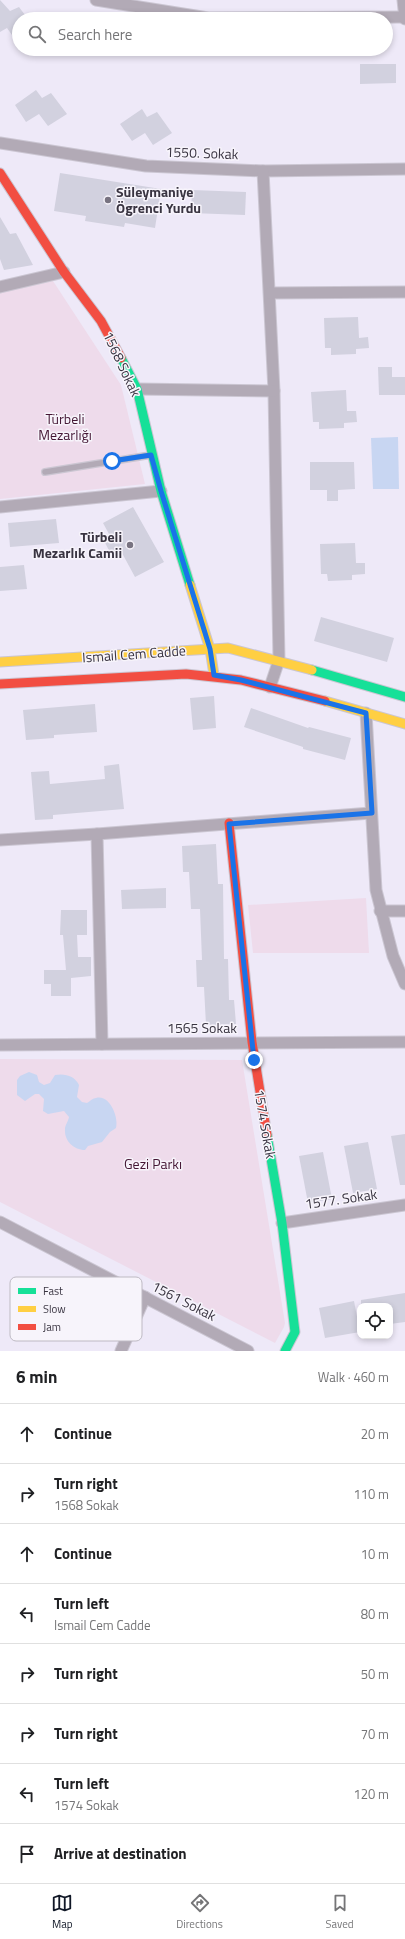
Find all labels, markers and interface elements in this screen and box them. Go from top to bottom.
search box [12,12,393,56]
icon: search [26,23,48,45]
text: Search here [58,23,132,46]
street label: 1550. Sokak [165,141,239,164]
place label: Süleymaniye Ögrenci Yurdu [116,181,201,218]
marker: Süleymaniye Ögrenci Yurdu [103,195,113,205]
street label: 1568 Sokak [98,328,147,400]
park label: Türbeli Mezarlığı [38,408,92,445]
route start [103,452,121,470]
place label: Türbeli Mezarlık Camii [33,526,122,563]
marker: Türbeli Mezarlık Camii [125,540,135,550]
street label: Ismail Cem Cadde [81,639,187,668]
street label: 1565 Sokak [167,1017,237,1038]
route end [245,1051,263,1069]
street label: 1574 Sokak [249,1088,282,1160]
park label: Gezi Parkı [124,1153,182,1174]
street label: 1577. Sokak [303,1183,379,1214]
street label: 1561 Sokak [148,1275,220,1326]
legend [10,1277,142,1341]
text: Fast [43,1283,63,1299]
text: Slow [43,1301,66,1317]
map controls [357,1303,393,1339]
button: locate [357,1303,393,1339]
text: Jam [43,1319,61,1335]
text: 6 min [16,1364,57,1390]
text: Walk · 460 m [318,1367,389,1387]
text: Continue [54,1422,112,1445]
icon: ahead [16,1423,38,1445]
text: 20 m [361,1424,389,1444]
text: Turn right [54,1472,118,1495]
icon: right [16,1483,38,1505]
text: 110 m [353,1484,389,1504]
text: 1568 Sokak [54,1495,119,1515]
text: Continue [54,1542,112,1565]
icon: ahead [16,1543,38,1565]
text: 10 m [361,1544,389,1564]
text: Turn left [54,1592,109,1615]
icon: left [16,1603,38,1625]
text: 80 m [361,1604,389,1624]
text: Ismail Cem Cadde [54,1615,150,1635]
text: Turn right [54,1662,118,1685]
icon: right [16,1663,38,1685]
text: 50 m [361,1664,389,1684]
text: Turn right [54,1722,118,1745]
icon: right [16,1723,38,1745]
text: 70 m [361,1724,389,1744]
text: Turn left [54,1772,109,1795]
icon: left [16,1783,38,1805]
text: 120 m [353,1784,389,1804]
text: 1574 Sokak [54,1795,119,1815]
text: Arrive at destination [54,1842,187,1865]
icon: arrive [16,1843,38,1865]
tab: Map [51,1892,73,1932]
tab: Directions [176,1892,223,1932]
tab: Saved [326,1892,354,1932]

